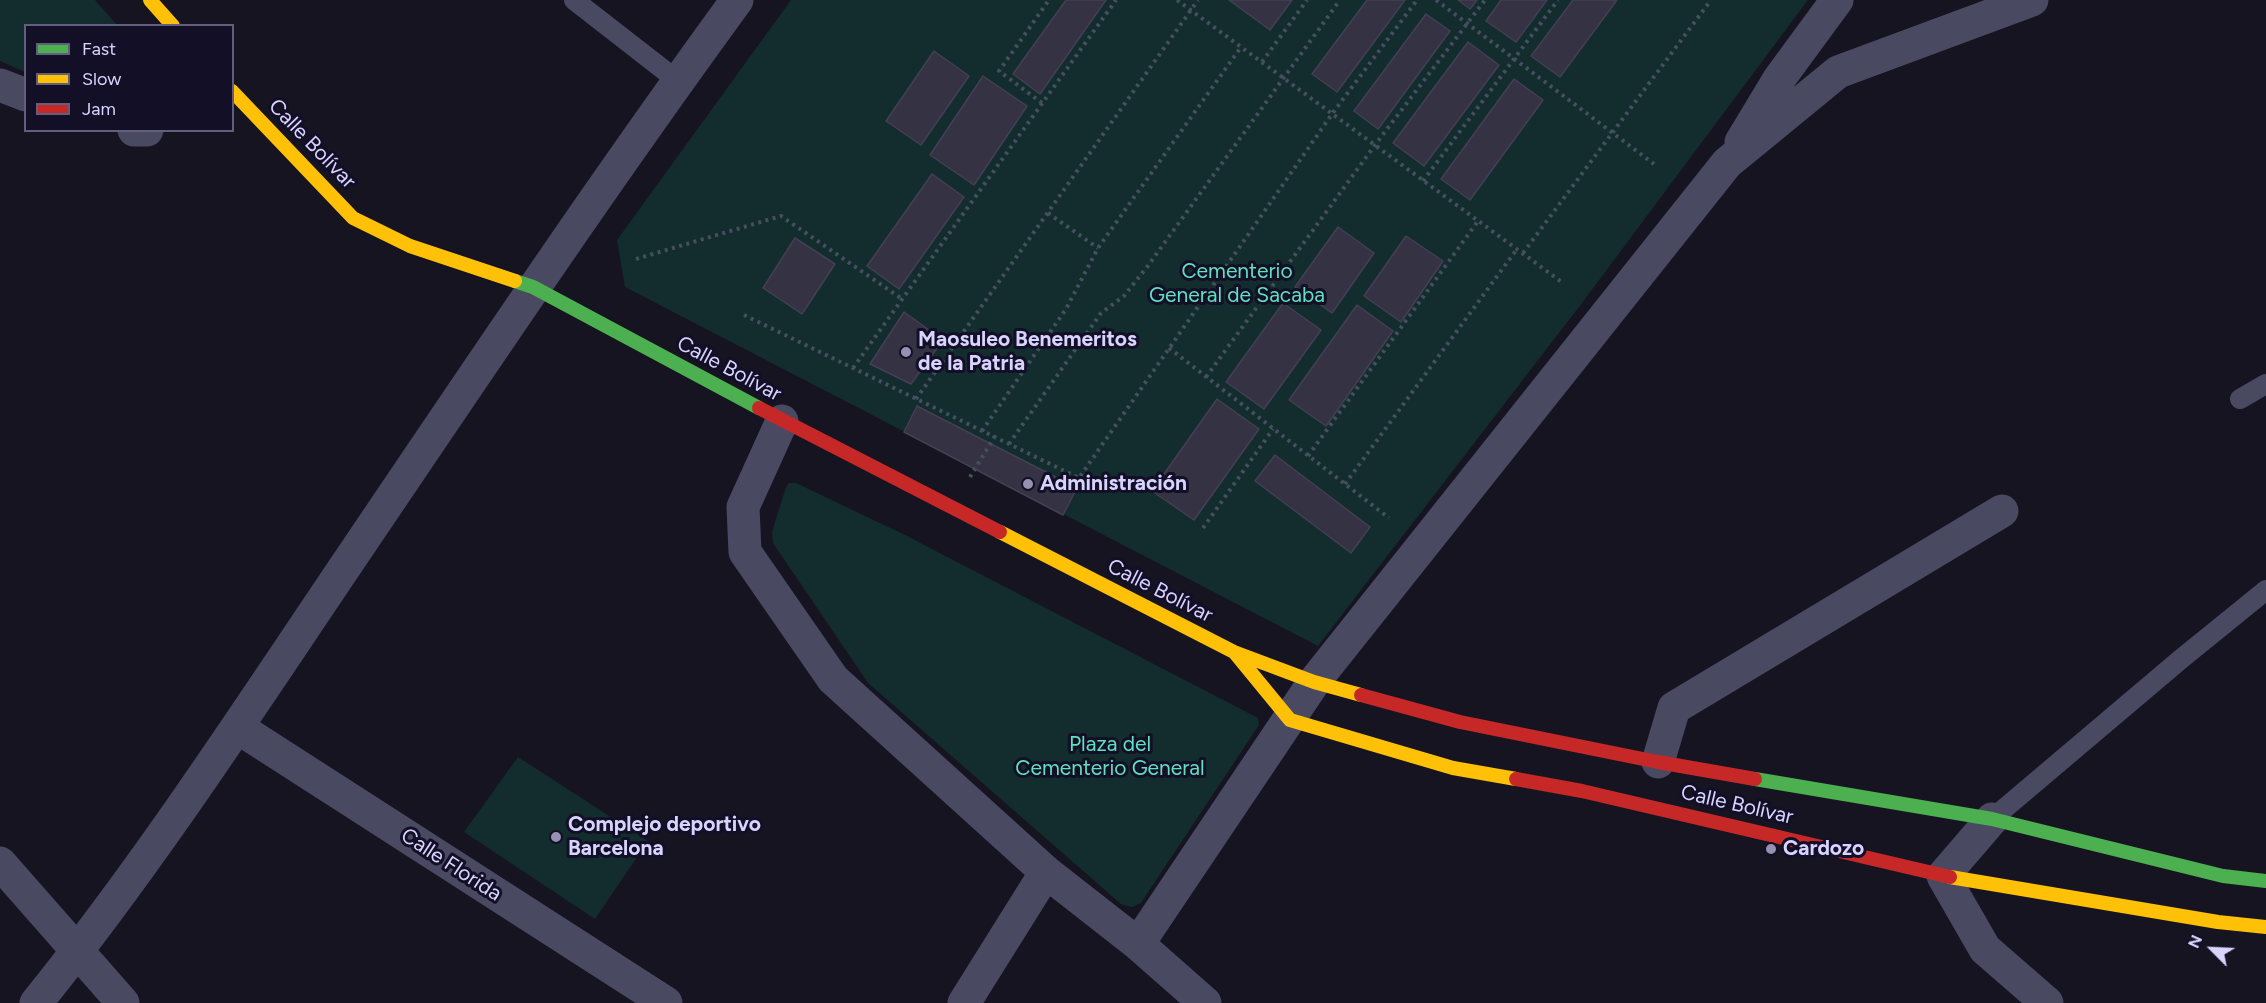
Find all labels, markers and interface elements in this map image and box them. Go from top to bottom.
legend [24,24,234,132]
text: Fast [82,38,116,60]
text: Slow [82,68,121,90]
street label: Calle Bolívar [263,94,361,194]
text: Jam [82,98,116,120]
park label: Cementerio General de Sacaba [1149,259,1325,309]
place label: Maosuleo Benemeritos de la Patria [918,327,1137,377]
street label: Calle Bolívar [672,331,786,407]
marker: Maosuleo Benemeritos de la Patria [899,345,913,359]
place label: Administración [1040,471,1187,497]
marker: Administración [1021,477,1035,491]
street label: Calle Bolívar [1103,554,1217,628]
park label: Plaza del Cementerio General [1015,732,1205,782]
street label: Calle Bolívar [1678,780,1796,830]
place label: Complejo deportivo Barcelona [568,812,761,862]
street label: Calle Florida [396,823,506,907]
marker: Complejo deportivo Barcelona [549,830,563,844]
place label: Cardozo [1783,836,1864,862]
marker: Cardozo [1764,842,1778,856]
north arrow [2182,919,2242,979]
text: N [2184,932,2206,951]

